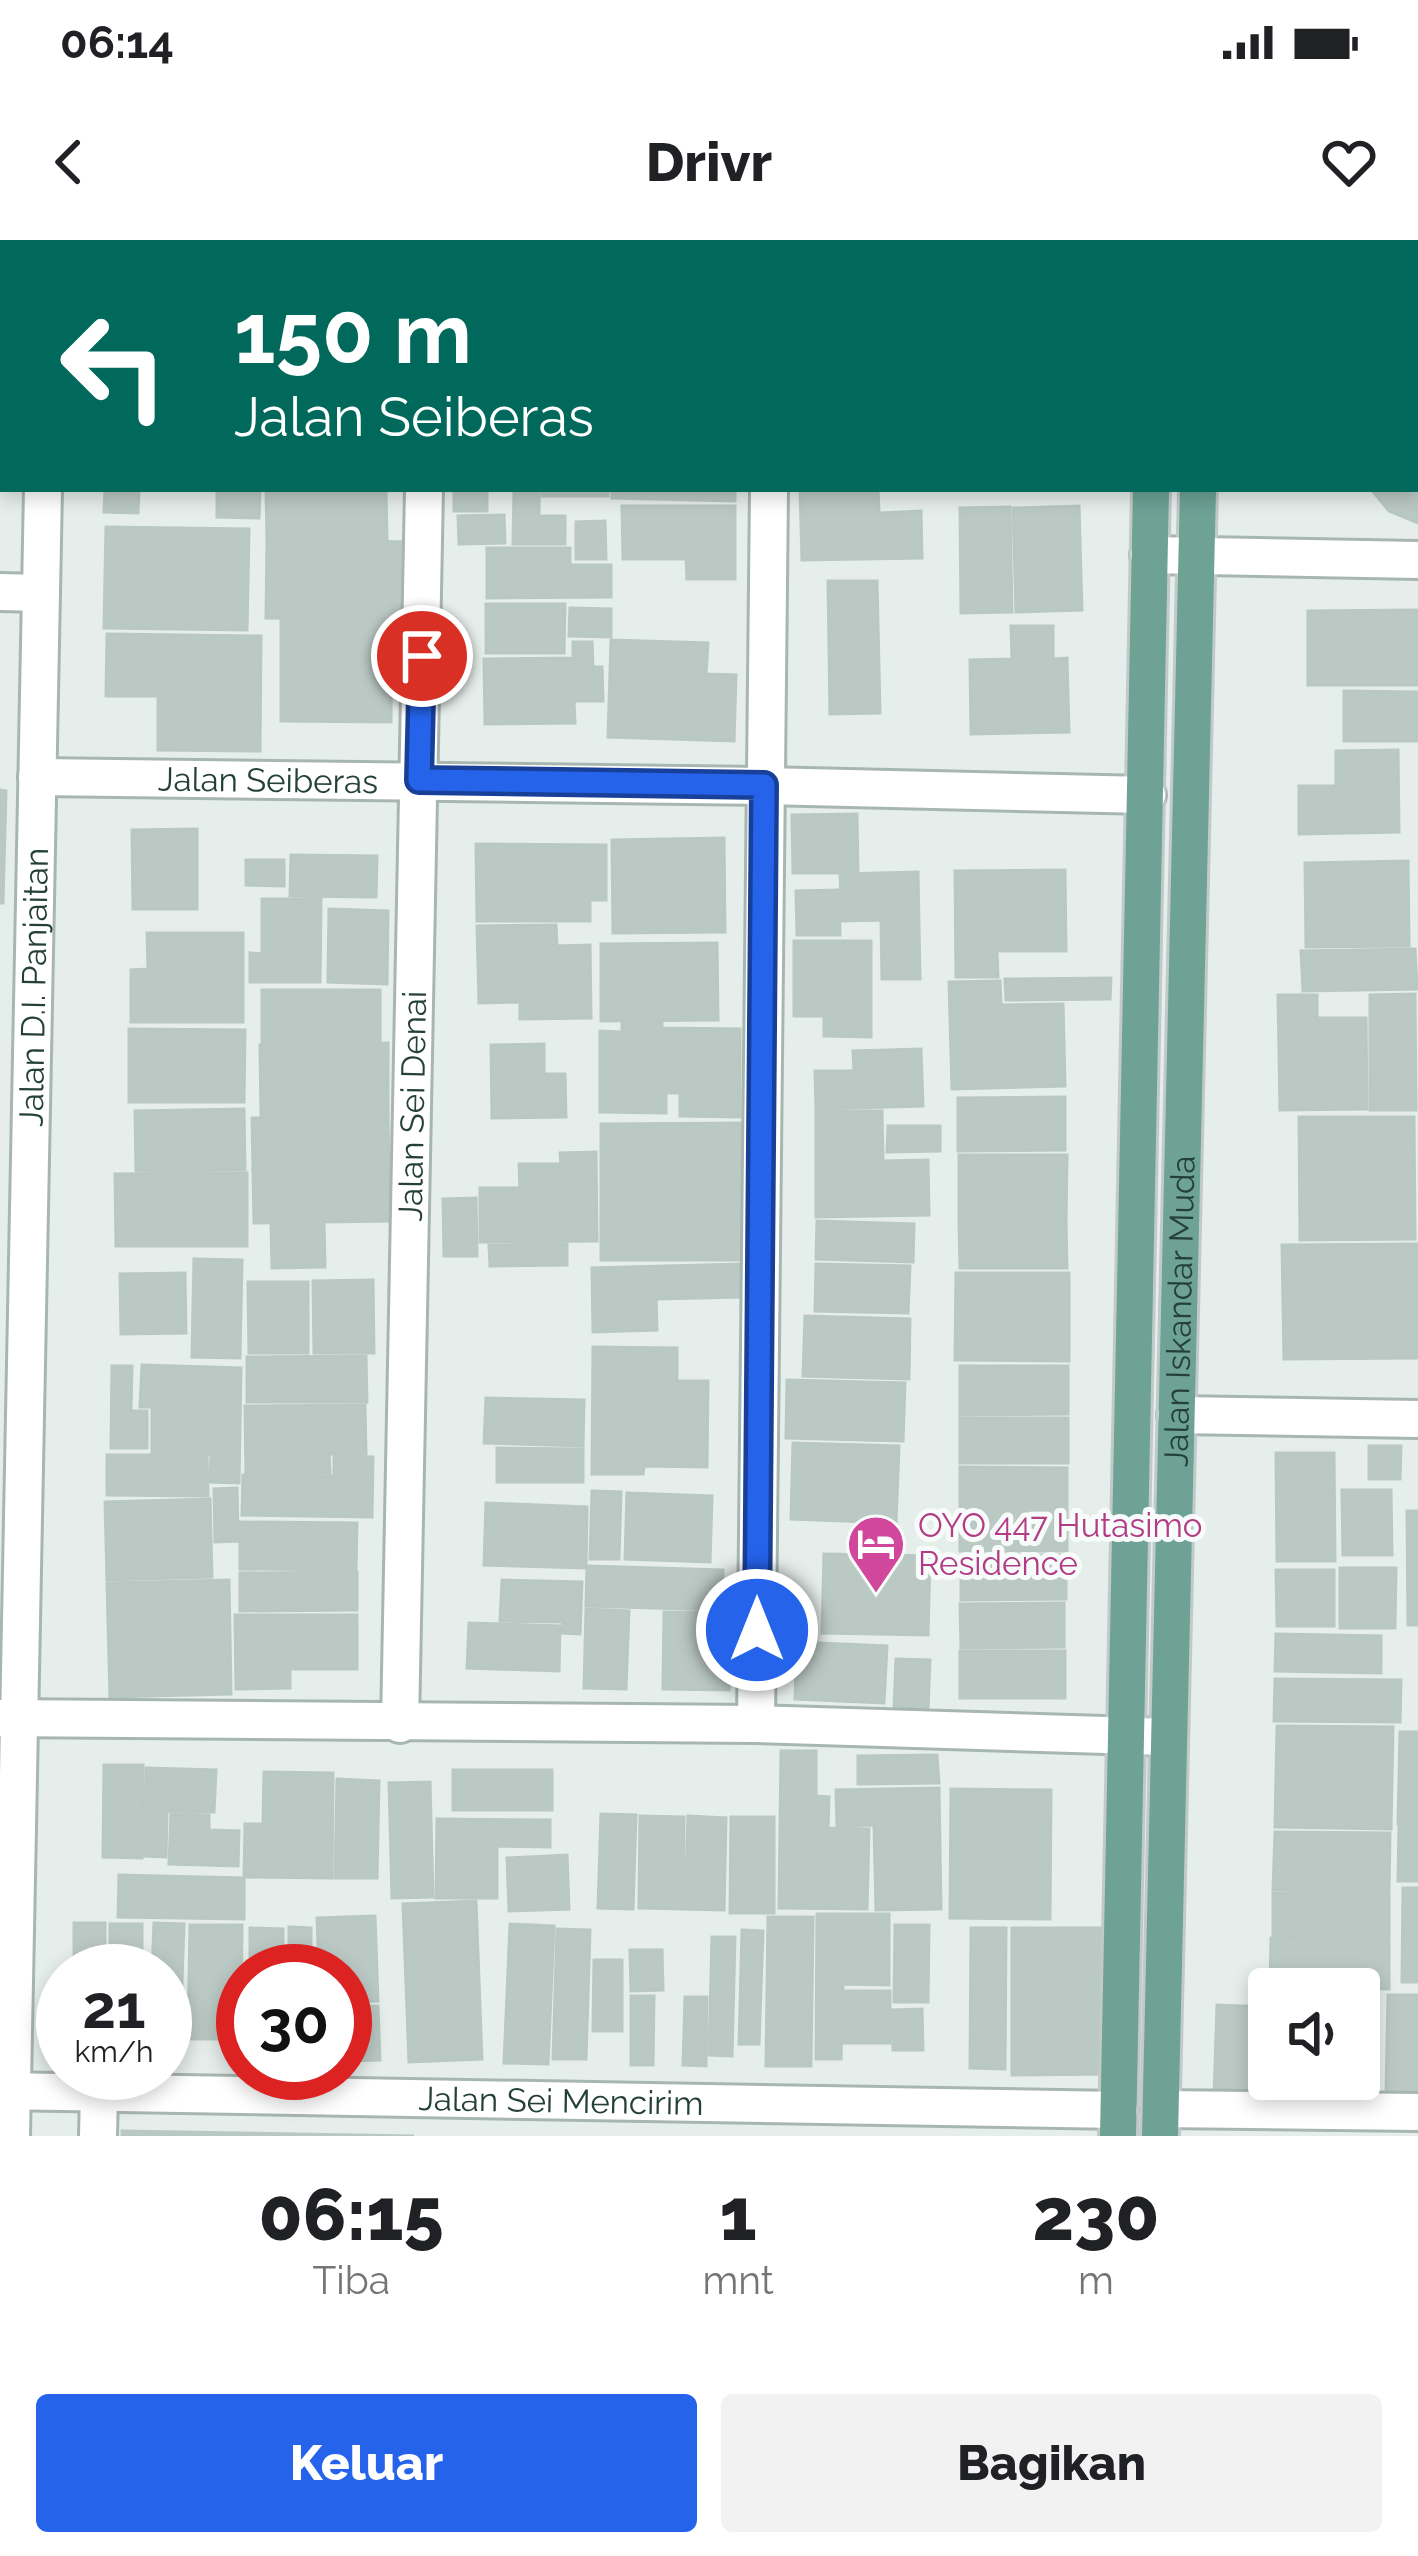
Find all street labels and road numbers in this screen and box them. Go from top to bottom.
street label: Jalan Seiberas [158,759,378,801]
street label: Jalan D.I. Panjaitan [12,847,56,1127]
street label: Jalan Sei Denai [391,990,434,1222]
street label: Jalan Iskandar Muda [1156,1155,1203,1468]
street label: Jalan Sei Mencirim [418,2079,704,2123]

